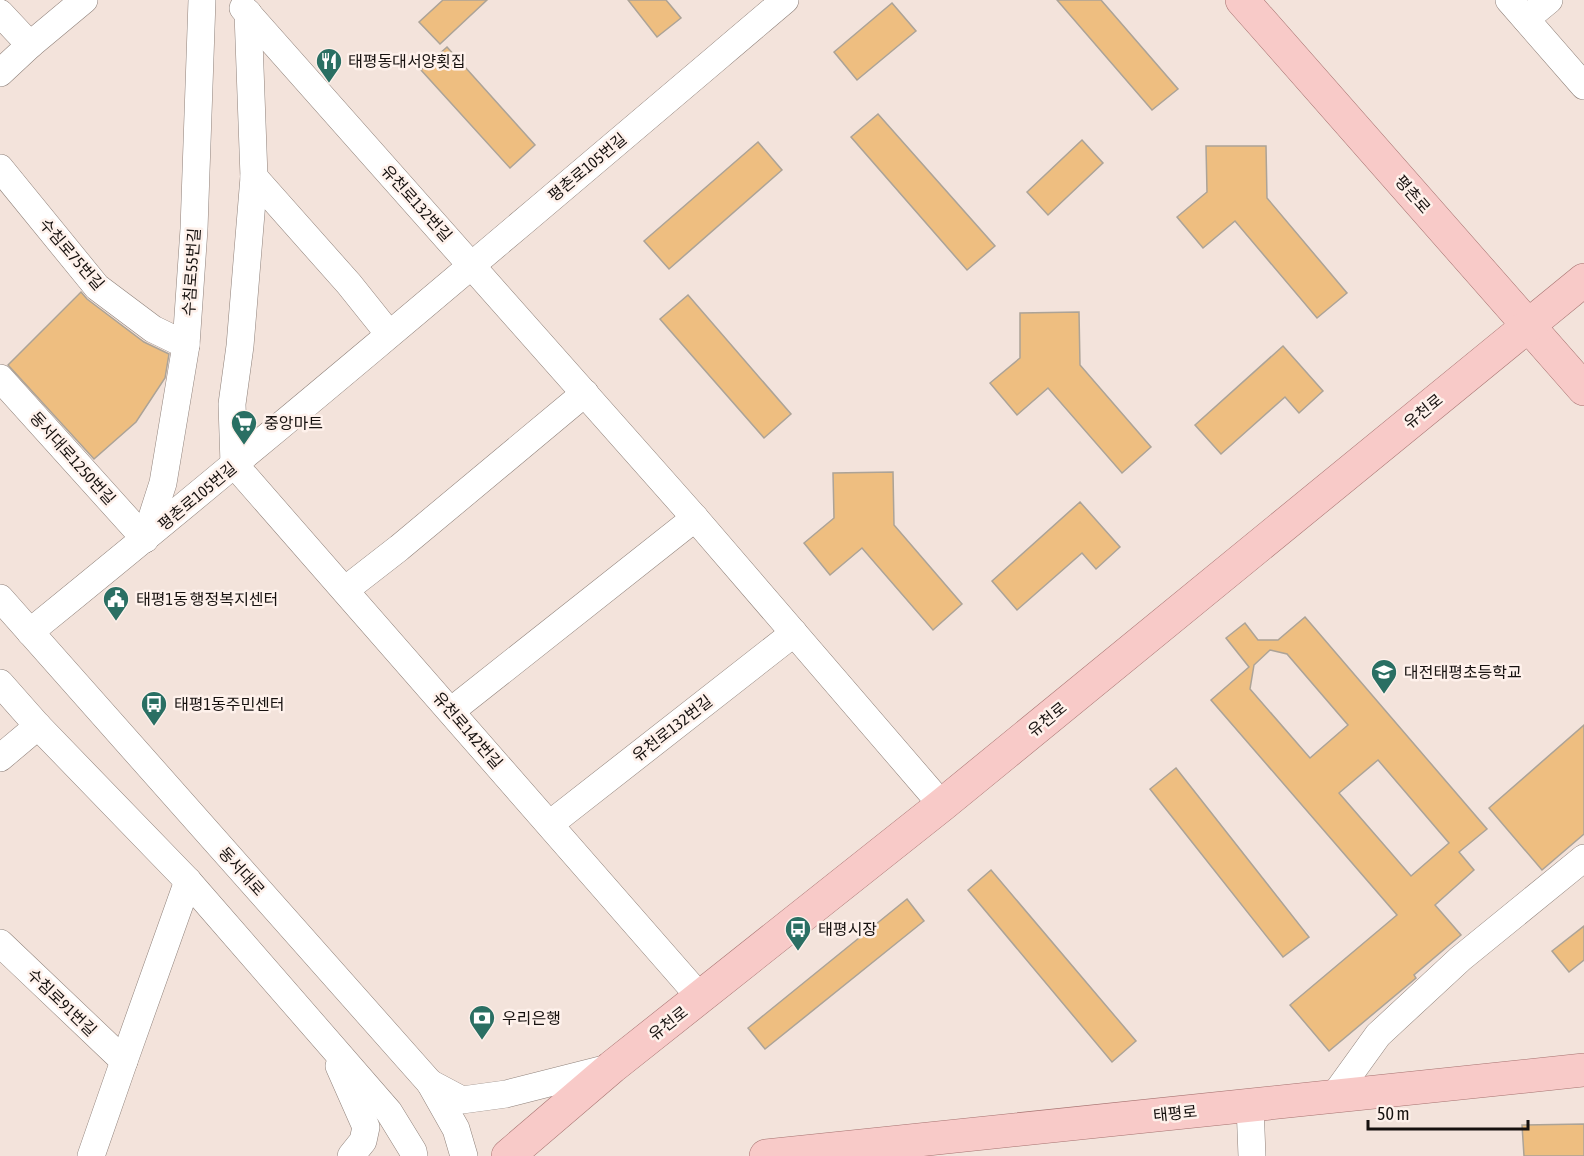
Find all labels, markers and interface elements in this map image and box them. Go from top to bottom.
restaurant icon: 태평동대서양횟집 [314,46,344,84]
place label: 태평동대서양횟집 [348,52,466,70]
street label: 평촌로105번길 [544,129,630,205]
street label: 유천로132번길 [378,161,456,245]
street label: 평촌로 [1392,171,1434,217]
street label: 수침로75번길 [36,215,108,293]
street label: 수침로55번길 [179,227,203,317]
street label: 유천로 [1400,390,1446,432]
street label: 동서대로1250번길 [27,408,119,508]
supermarket icon: 중앙마트 [229,408,259,446]
place label: 중앙마트 [264,414,323,432]
street label: 평촌로105번길 [154,458,240,534]
public building icon: 태평1동 행정복지센터 [101,584,131,622]
place label: 태평1동 행정복지센터 [136,590,278,608]
school or university icon: 대전태평초등학교 [1369,657,1399,695]
place label: 대전태평초등학교 [1404,663,1522,681]
street label: 유천로142번길 [430,688,506,772]
bus stop icon: 태평1동주민센터 [139,689,169,727]
street label: 유천로132번길 [629,691,715,765]
place label: 태평1동주민센터 [174,695,285,713]
street label: 유천로 [1024,698,1070,740]
street label: 동서대로 [216,843,269,899]
bus stop icon: 태평시장 [783,914,813,952]
place label: 태평시장 [818,920,877,938]
street label: 수침로91번길 [24,965,100,1039]
street label: 유천로 [645,1002,691,1044]
bank icon: 우리은행 [467,1003,497,1041]
place label: 우리은행 [502,1009,561,1027]
scale bar [1368,1093,1528,1131]
street label: 태평로 [1152,1102,1198,1124]
text: 50 m [1377,1103,1409,1124]

